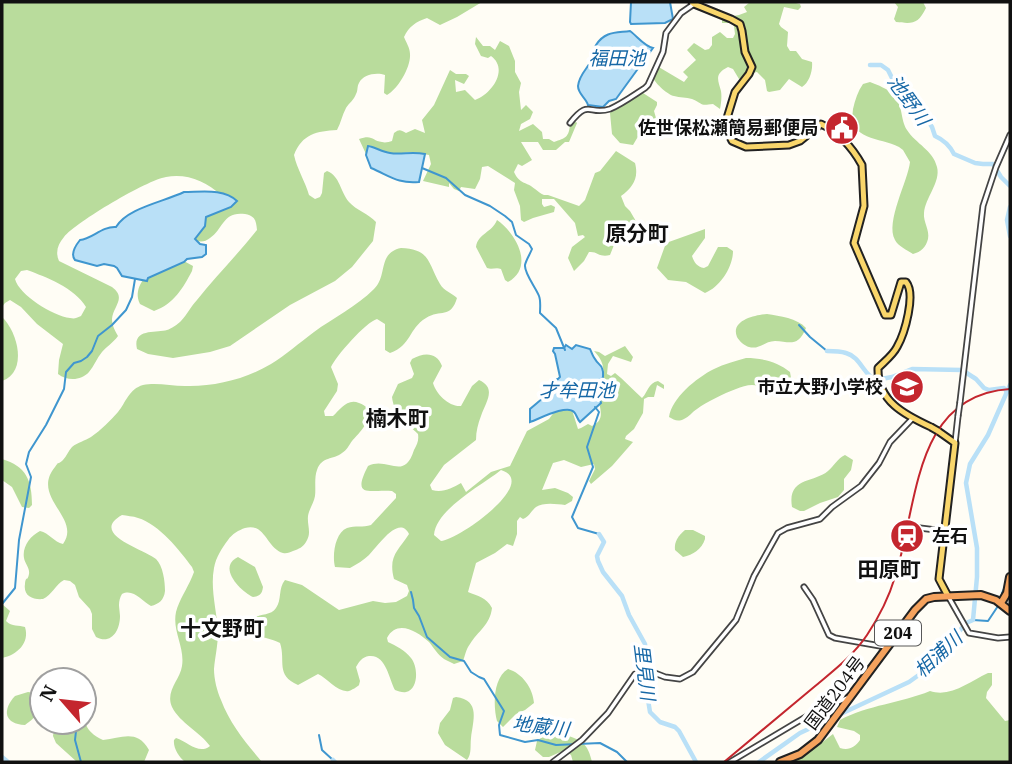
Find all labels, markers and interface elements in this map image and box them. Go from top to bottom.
water label: 福田池 [588,46,647,70]
water label: 池野川 [883,70,937,132]
public building icon: 佐世保松瀬簡易郵便局 [823,109,861,147]
place label: 佐世保松瀬簡易郵便局 [638,116,818,139]
district label: 原分町 [606,219,669,247]
school or university icon: 市立大野小学校 [888,368,926,406]
place label: 市立大野小学校 [757,375,883,398]
water label: 才牟田池 [539,378,617,402]
district label: 楠木町 [366,404,429,432]
station icon: 左石 [888,517,926,555]
place label: 左石 [932,524,968,547]
district label: 田原町 [858,555,921,583]
district label: 十文野町 [180,614,264,642]
road number: 204 [875,620,921,646]
water label: 相浦川 [909,624,968,682]
water label: 里見川 [630,642,661,704]
street label: 国道204号 [799,651,870,734]
north arrow [28,666,98,736]
text: N [34,681,62,705]
water label: 地蔵川 [511,711,573,742]

